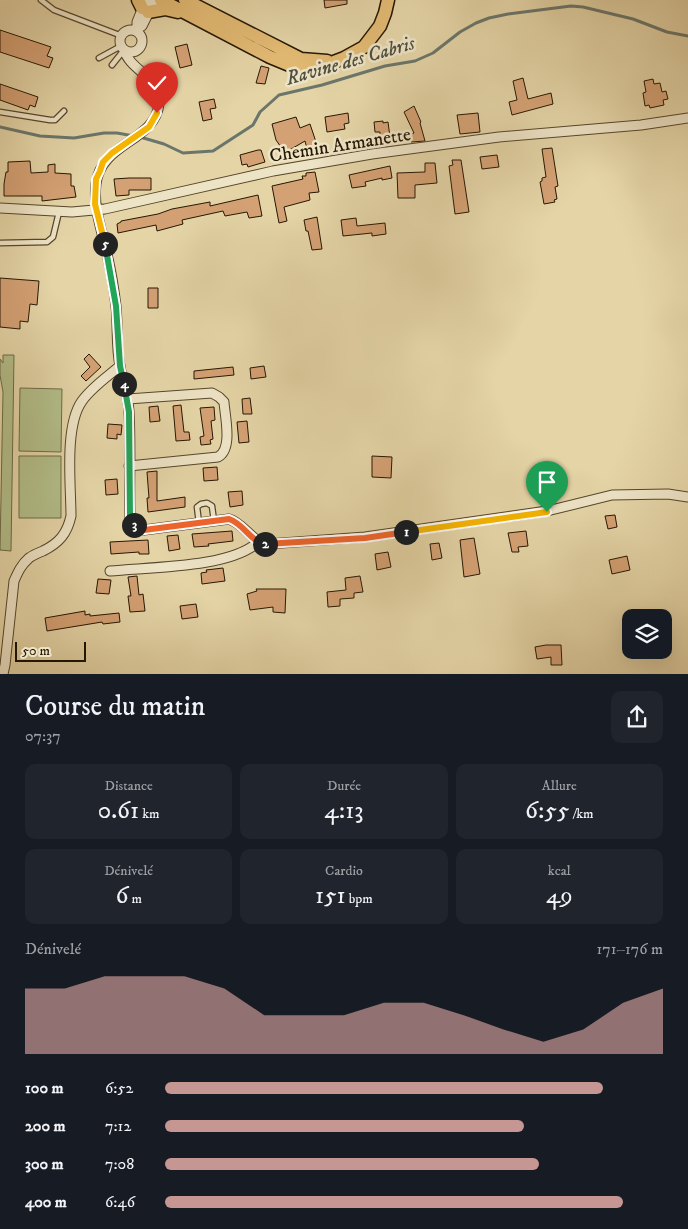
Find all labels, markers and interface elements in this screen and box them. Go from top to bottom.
water label: Ravine des Cabris [282,31,419,92]
pin [136,62,178,113]
icon: check [143,69,171,97]
street label: Chemin Armanette [268,123,413,168]
pin: 5 [92,232,118,256]
text: 5 [102,235,109,253]
pin: 4 [112,372,136,396]
text: 4 [120,375,129,393]
pin [526,461,568,512]
icon: arrive [533,468,561,496]
pin: 3 [122,512,146,538]
text: 3 [132,516,137,534]
pin: 1 [394,520,418,544]
text: 1 [404,523,409,541]
pin: 2 [252,532,278,556]
text: 2 [262,535,269,553]
map controls [622,609,672,659]
button: layers [622,609,672,659]
scale bar [15,639,86,662]
text: 50 m [22,642,50,660]
text: Course du matin [25,689,205,724]
button: share [611,691,663,743]
text: 07:37 [25,726,61,746]
text: Distance [105,777,153,795]
text: Durée [327,777,361,795]
text: Allure [542,777,577,795]
text: 0.61 [98,795,139,826]
text: 4:13 [324,795,364,826]
text: 6:55 [525,795,569,826]
text: km [139,805,160,823]
text: /km [569,805,594,823]
text: Dénivelé [104,862,153,880]
text: Cardio [325,862,363,880]
text: kcal [548,862,571,880]
text: 6 [115,880,128,911]
text: 151 [315,880,346,911]
text: 49 [546,880,573,911]
text: m [128,890,142,908]
text: bpm [346,890,373,908]
text: Dénivelé [25,939,81,959]
text: 171–176 m [596,939,663,959]
text: 100 m [25,1078,64,1098]
text: 6:52 [105,1078,133,1098]
text: 200 m [25,1116,66,1136]
text: 7:12 [105,1116,131,1136]
text: 300 m [25,1154,64,1174]
text: 7:08 [105,1154,134,1174]
text: 400 m [25,1192,67,1212]
text: 6:46 [105,1192,135,1212]

